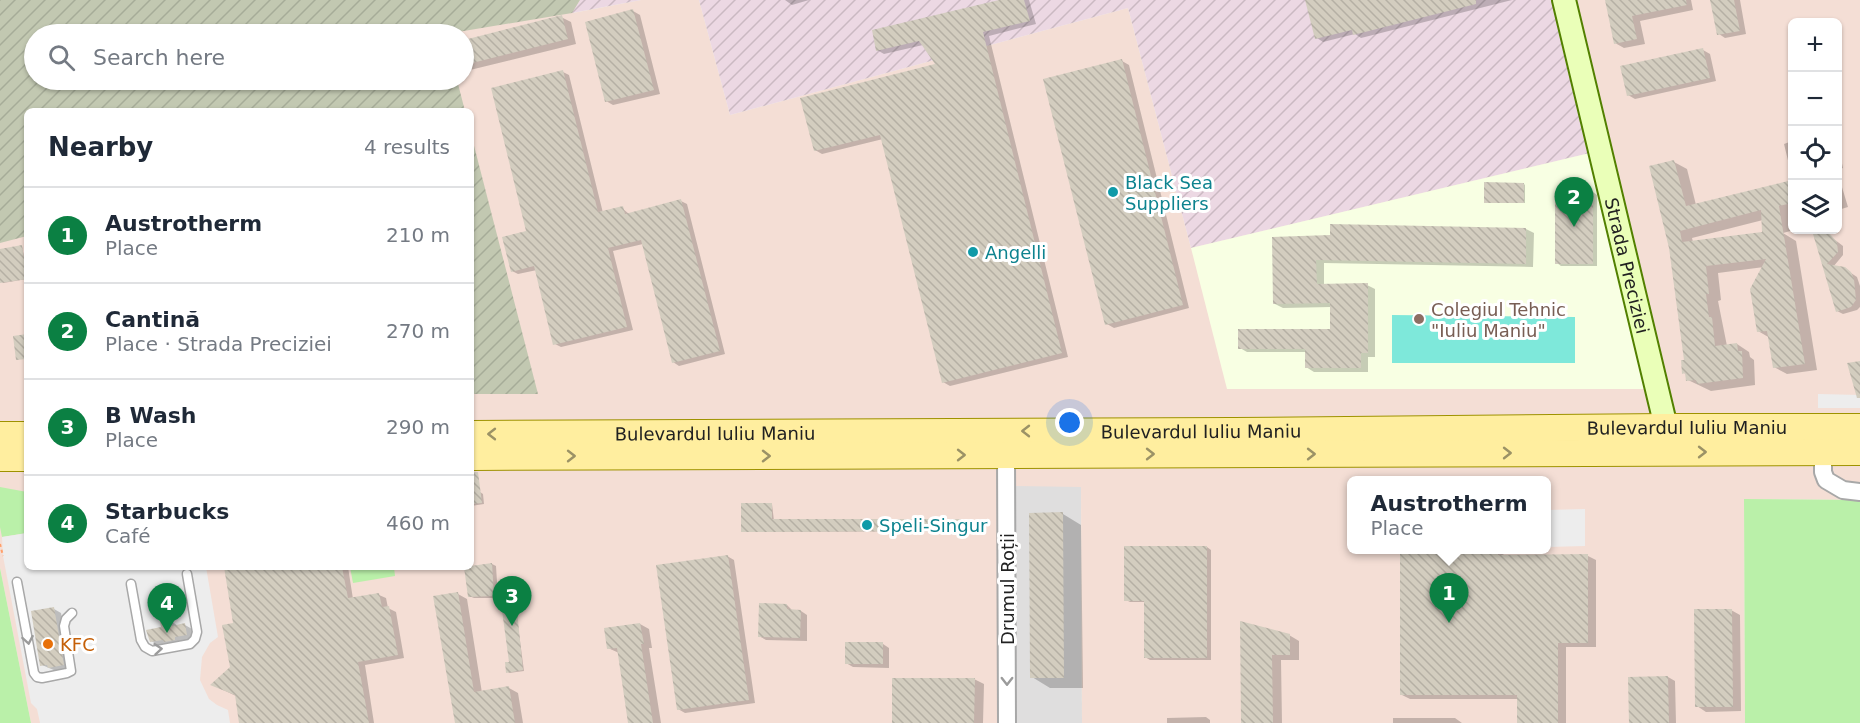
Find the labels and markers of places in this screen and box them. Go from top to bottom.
place label: Black Sea Suppliers [1125,172,1213,214]
pin: 2 [1554,178,1594,227]
marker: Black Sea Suppliers [1106,185,1120,199]
place label: Angelli [985,242,1046,263]
marker: Angelli [966,245,980,259]
place label: Colegiul Tehnic "Iuliu Maniu" [1431,299,1566,341]
marker: Colegiul Tehnic "Iuliu Maniu" [1412,312,1426,326]
place label: Speli-Singur [879,515,988,536]
marker: Speli-Singur [860,518,874,532]
pin: 1 [1430,574,1468,623]
pin: 3 [492,576,532,626]
pin: 4 [148,584,186,633]
place label: KFC [60,634,95,655]
marker: KFC [41,637,55,651]

